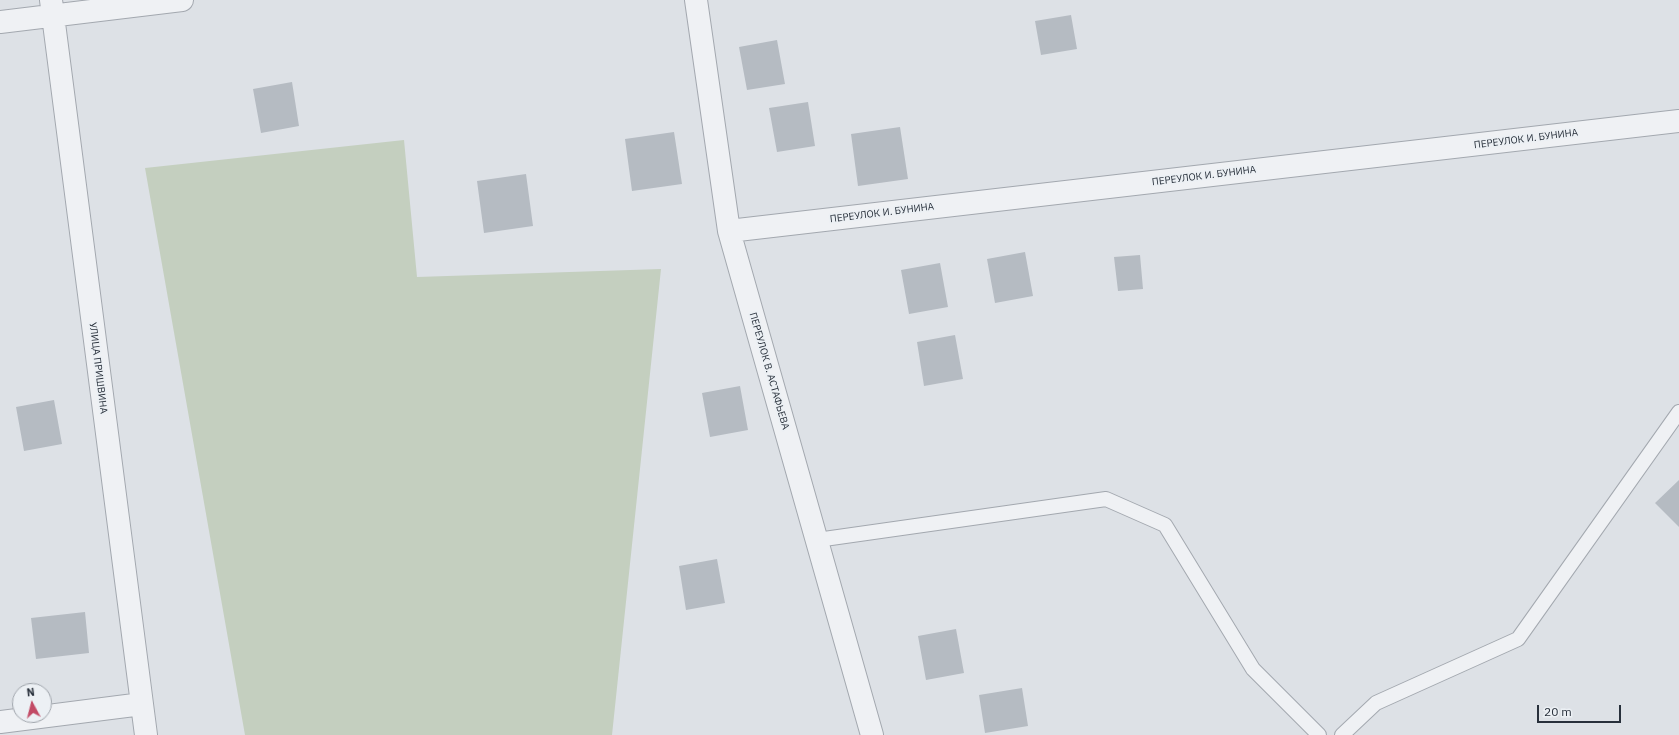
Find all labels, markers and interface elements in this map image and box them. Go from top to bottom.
street label: ПЕРЕУЛОК И. БУНИНА [1473,127,1579,151]
street label: ПЕРЕУЛОК И. БУНИНА [1151,164,1257,188]
street label: ПЕРЕУЛОК И. БУНИНА [829,201,935,225]
street label: ПЕРЕУЛОК В. АСТАФЬЕВА [746,311,792,431]
street label: УЛИЦА ПРИШВИНА [86,322,110,414]
north arrow [12,683,52,723]
text: N [26,685,35,700]
scale bar [1539,697,1623,723]
text: 20 m [1544,704,1572,719]

